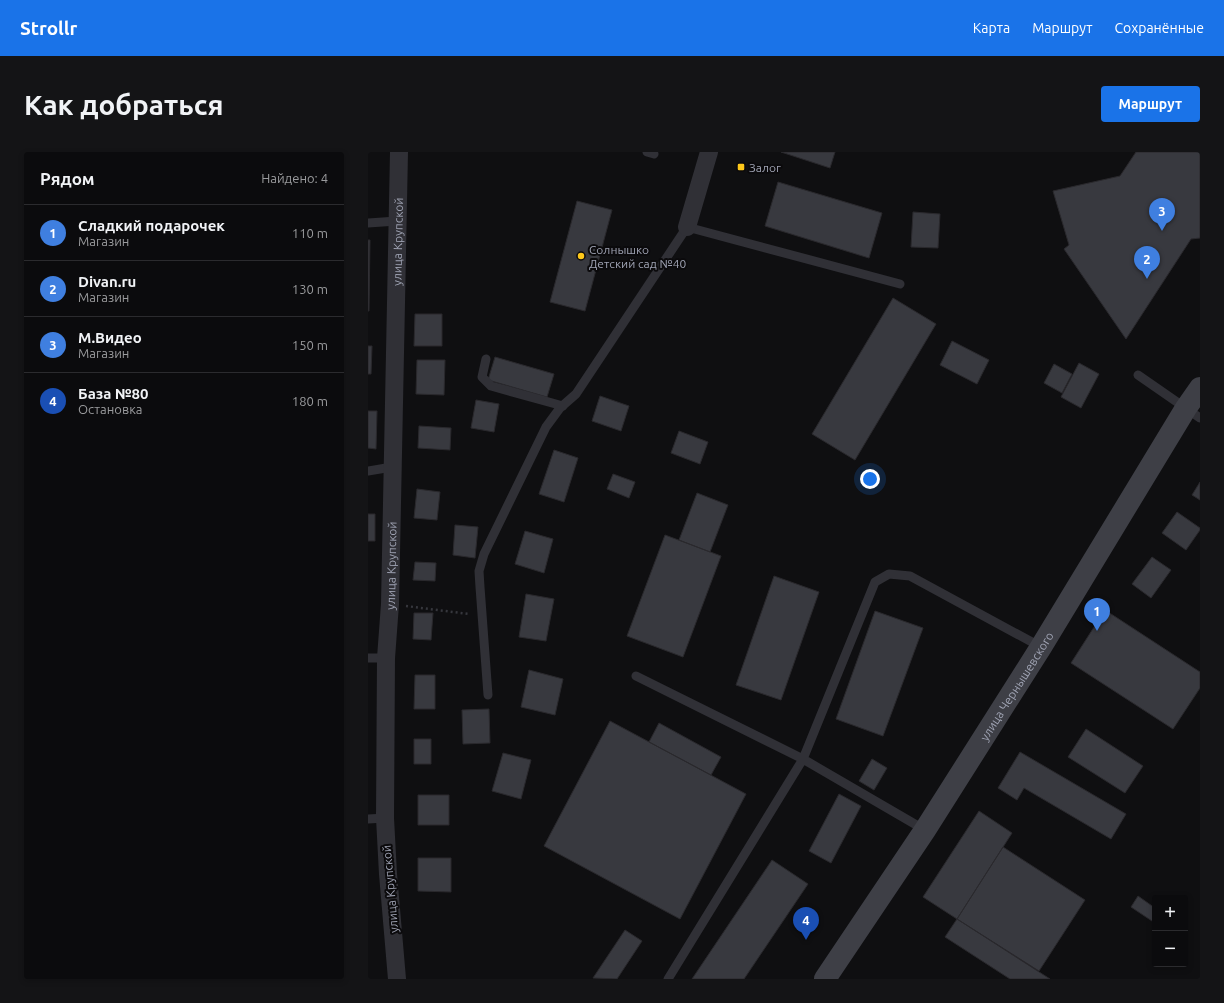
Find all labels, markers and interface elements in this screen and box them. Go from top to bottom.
text: Strollr [20,17,77,39]
text: Карта [973,20,1010,36]
text: Маршрут [1032,20,1093,36]
text: Сохранённые [1115,20,1204,36]
button: Маршрут [1101,86,1200,122]
text: Как добраться [24,89,223,120]
place label: Залог [749,161,781,174]
marker: Залог [736,162,746,172]
text: Рядом [40,169,95,188]
text: Найдено: 4 [261,171,328,185]
street label: улица Крупской [390,197,405,286]
pin: 3 [1149,198,1175,231]
text: Сладкий подарочек [78,217,225,234]
text: 1 [49,226,57,240]
text: 110 m [292,226,328,240]
text: Магазин [78,234,129,248]
place label: Солнышко Детский сад №40 [589,243,687,270]
pin: 2 [1134,246,1160,279]
marker: Солнышко Детский сад №40 [576,251,586,261]
text: Divan.ru [78,273,136,290]
text: 2 [49,282,57,296]
text: 130 m [292,282,328,296]
text: Магазин [78,290,129,304]
text: М.Видео [78,329,142,346]
text: 3 [49,338,57,352]
text: 150 m [292,338,328,352]
text: Магазин [78,346,129,360]
text: База №80 [78,385,149,402]
text: 4 [49,394,57,408]
text: 180 m [292,394,328,408]
text: Остановка [78,402,143,416]
your location [860,469,880,489]
street label: улица Крупской [383,521,398,610]
pin: 1 [1084,598,1110,631]
street label: улица Чернышевского [977,629,1055,743]
street label: улица Крупской [380,844,400,934]
map controls [1152,895,1188,967]
button: + [1152,895,1188,931]
pin: 4 [793,907,819,940]
button: − [1152,931,1188,967]

